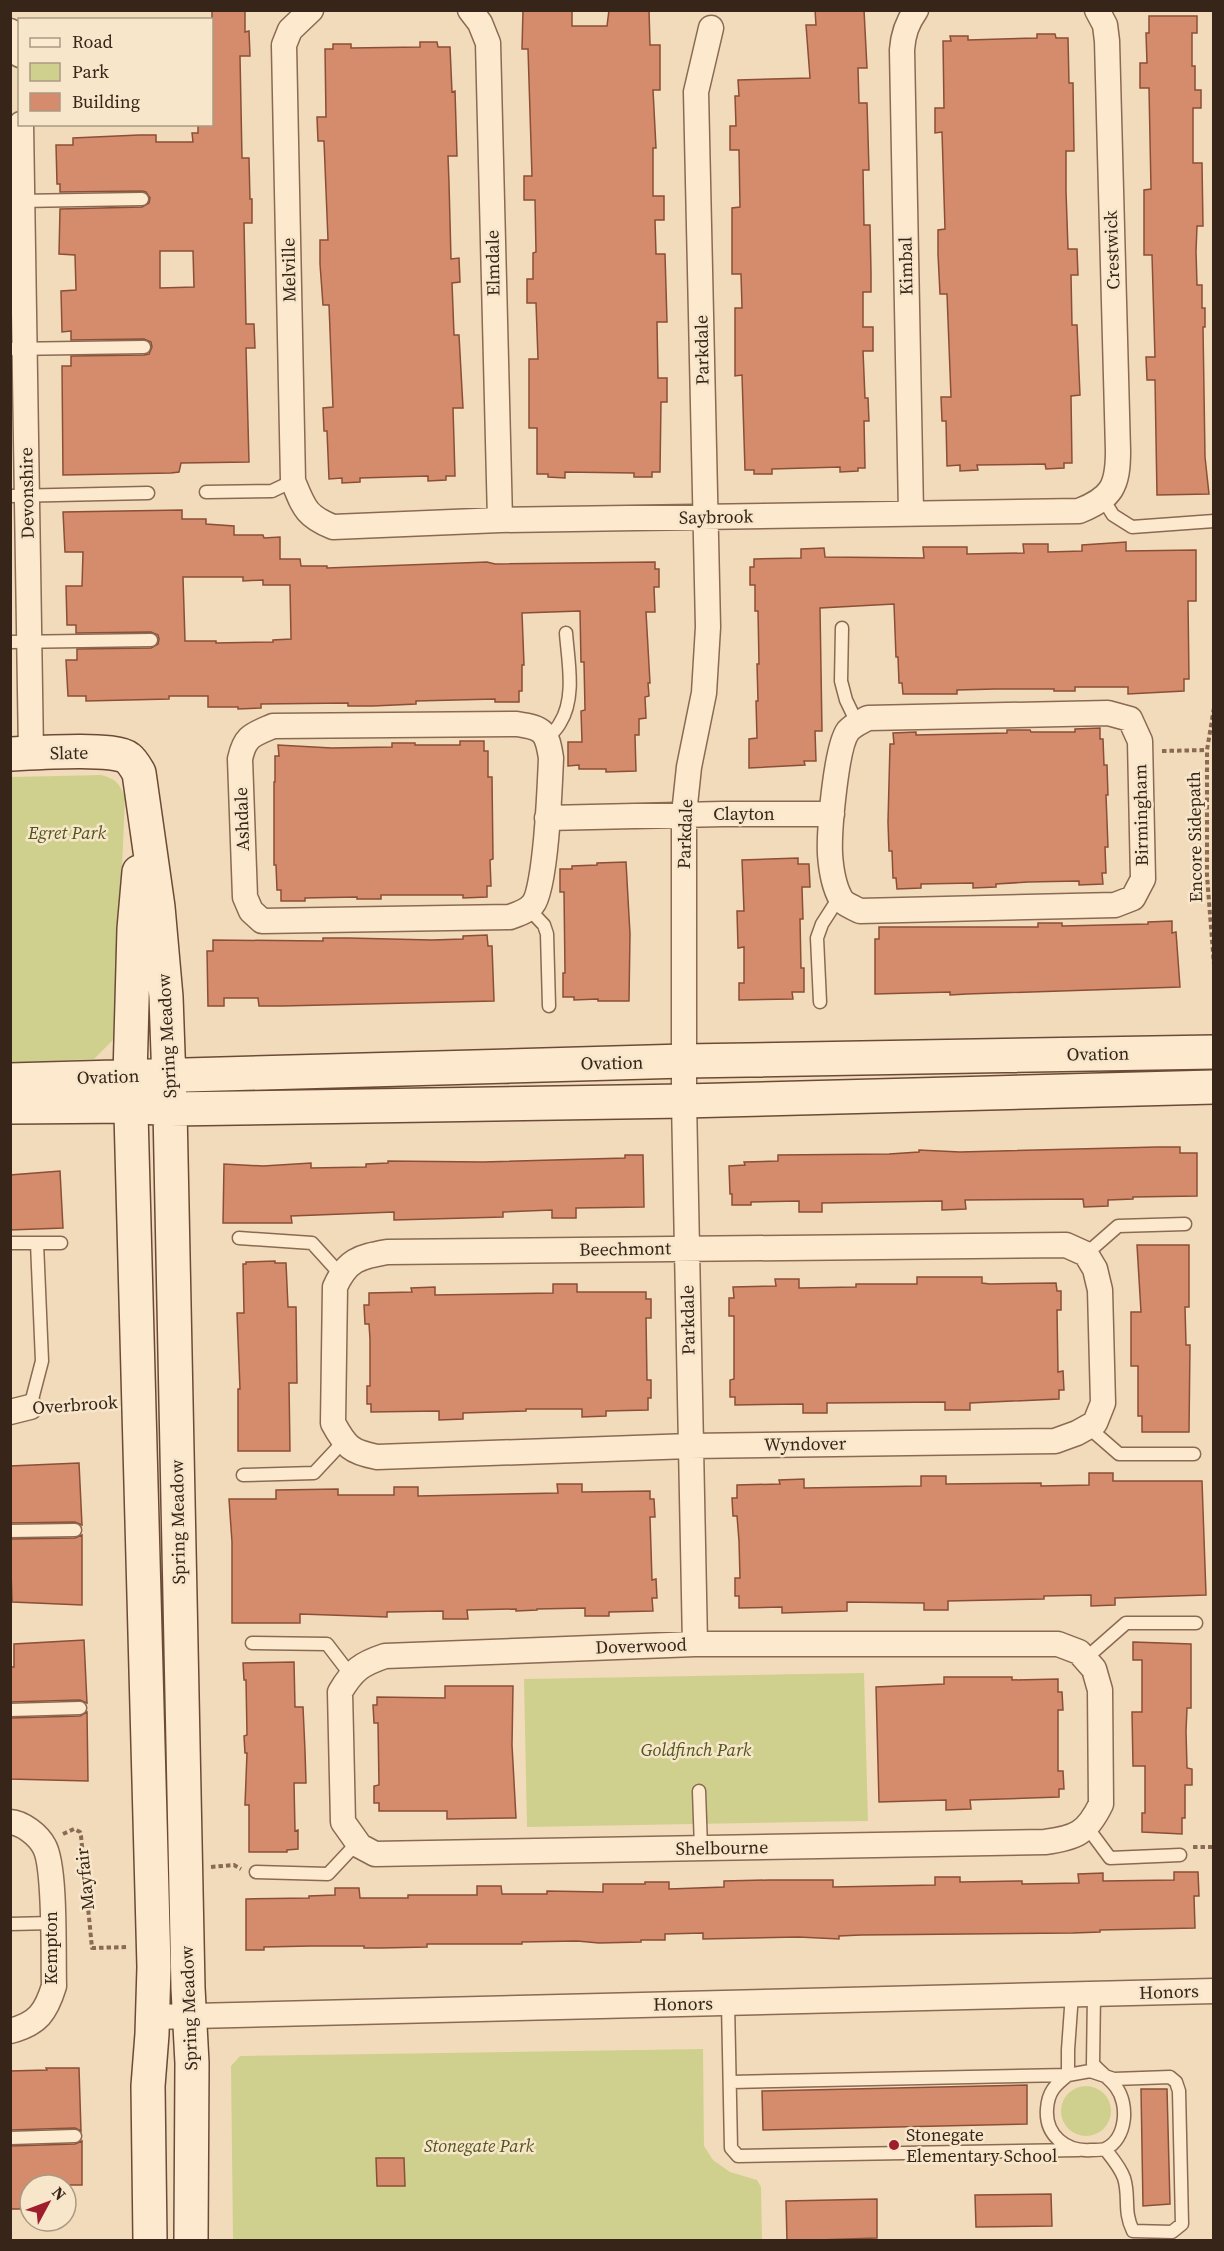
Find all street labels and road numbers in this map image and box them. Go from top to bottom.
street label: Crestwick [1098,210,1125,290]
street label: Elmdale [479,230,506,296]
street label: Kimbal [892,237,919,295]
street label: Melville [275,238,302,302]
street label: Parkdale [688,315,715,385]
street label: Devonshire [13,447,40,539]
street label: Saybrook [679,503,754,530]
street label: Slate [50,740,88,765]
street label: Birmingham [1127,764,1154,866]
street label: Encore Sidepath [1181,771,1208,903]
street label: Ashdale [228,787,255,852]
street label: Parkdale [671,798,698,870]
street label: Clayton [713,801,775,826]
street label: Spring Meadow [151,973,182,1099]
street label: Ovation [1066,1040,1130,1067]
street label: Ovation [580,1049,644,1076]
street label: Ovation [76,1063,140,1090]
street label: Beechmont [579,1235,671,1262]
street label: Parkdale [674,1285,701,1355]
street label: Overbrook [32,1389,119,1420]
street label: Wyndover [764,1430,847,1457]
street label: Spring Meadow [164,1459,191,1585]
street label: Doverwood [595,1631,687,1660]
street label: Shelbourne [676,1834,768,1861]
street label: Mayfair [69,1846,100,1911]
street label: Kempton [38,1911,63,1985]
street label: Spring Meadow [174,1945,203,2071]
street label: Honors [1139,1978,1199,2005]
street label: Honors [653,1990,713,2017]

